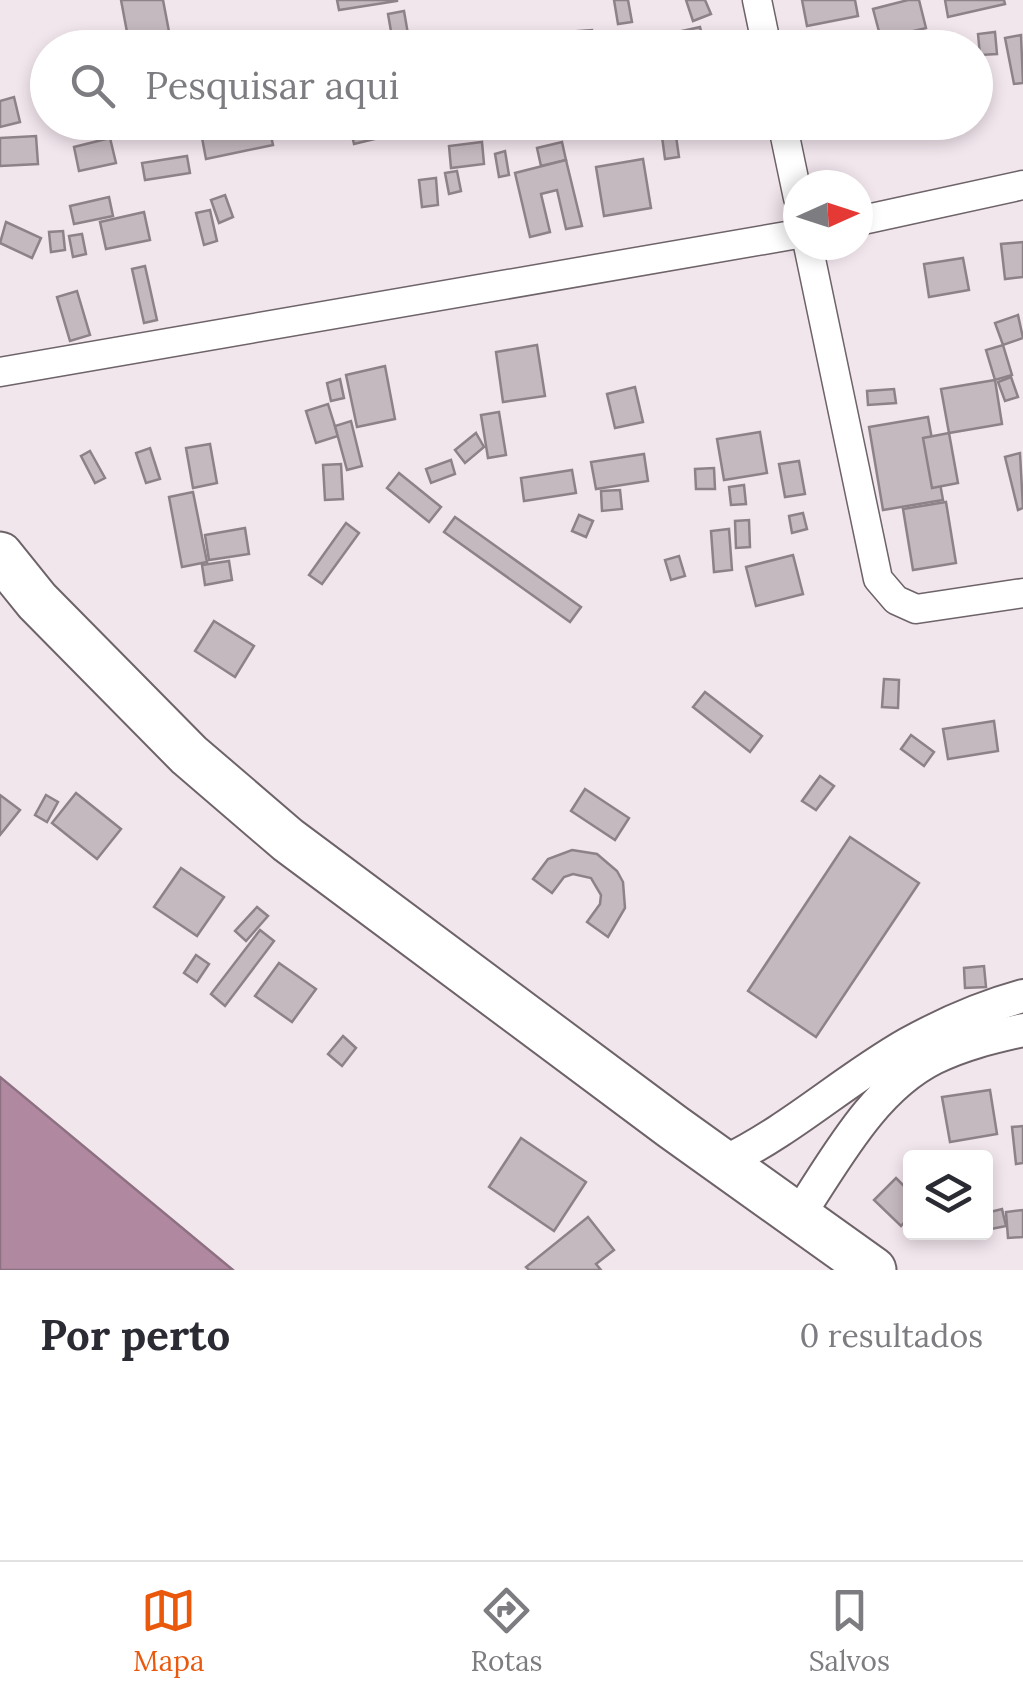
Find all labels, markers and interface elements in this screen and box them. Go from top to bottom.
search box [30,30,993,140]
icon: search [65,58,120,113]
text: Pesquisar aqui [145,61,399,109]
north arrow [783,170,873,260]
map controls [903,1150,993,1240]
button: layers [903,1150,993,1240]
text: Por perto [40,1308,230,1362]
text: 0 resultados [800,1315,983,1356]
tab: Mapa [133,1583,204,1679]
tab: Rotas [471,1583,543,1679]
tab: Salvos [809,1583,890,1679]

